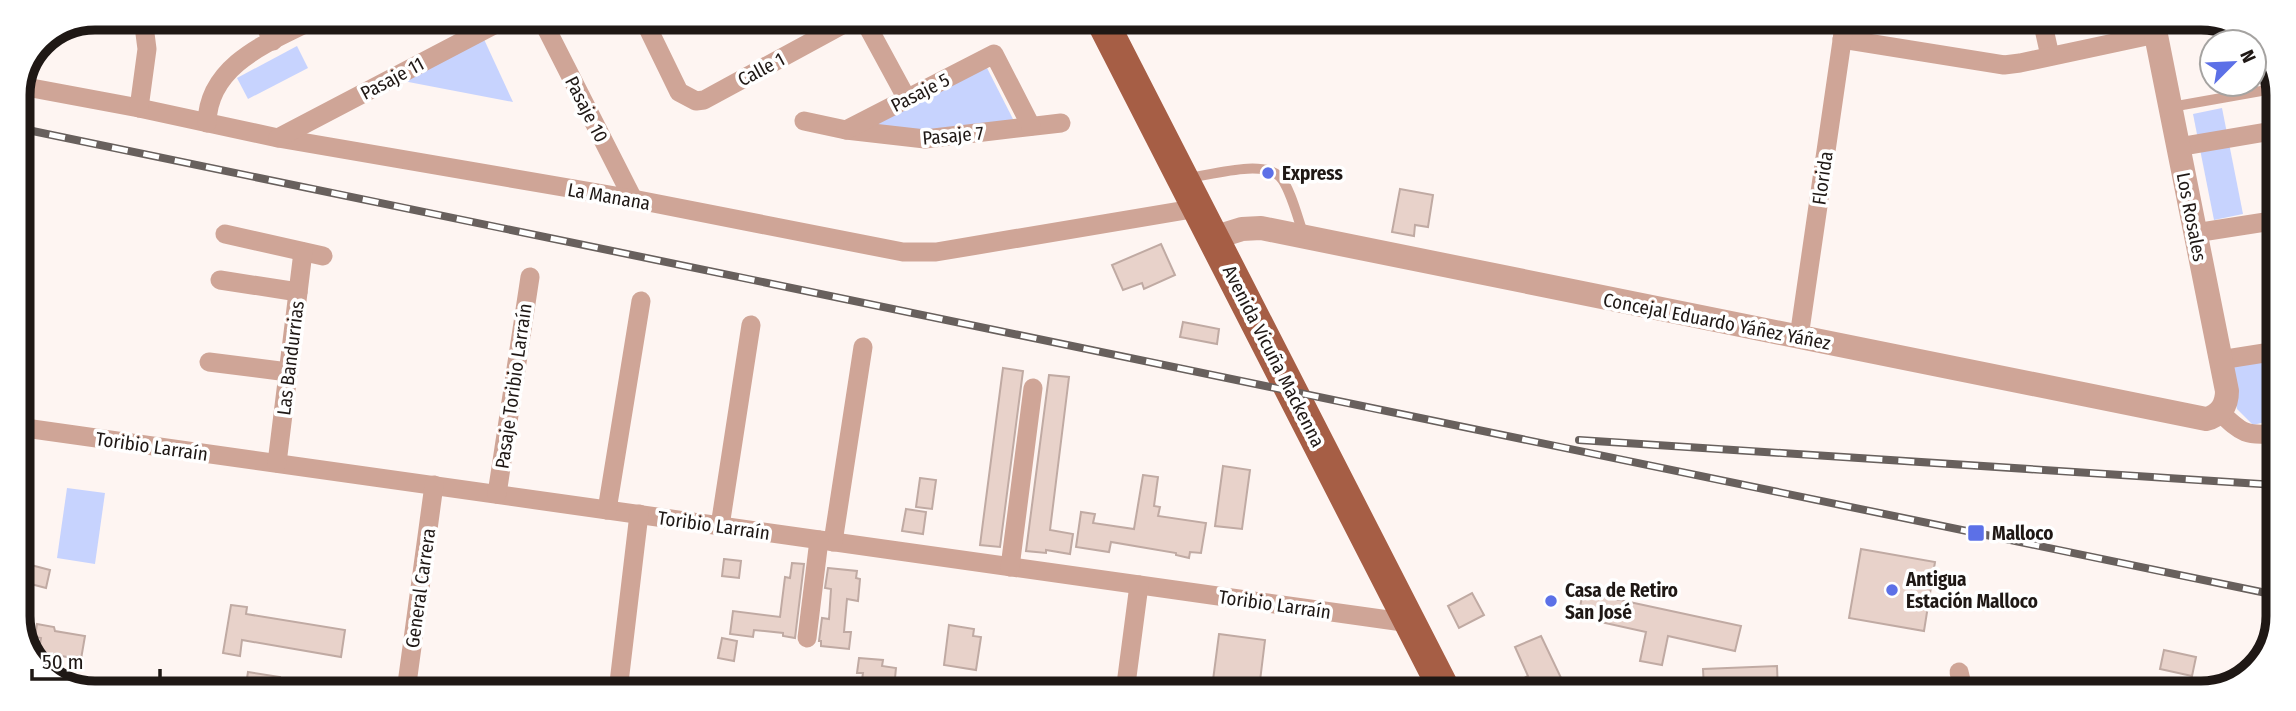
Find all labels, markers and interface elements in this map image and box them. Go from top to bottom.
north arrow [2198,28,2268,98]
text: N [2235,46,2261,66]
street label: Calle 1 [734,48,789,91]
street label: Pasaje 11 [357,52,428,105]
street label: Pasaje 5 [887,68,953,117]
street label: Pasaje 10 [560,72,613,146]
street label: Pasaje 7 [921,121,985,150]
street label: Florida [1807,150,1838,206]
place label: Express [1282,162,1343,185]
marker: Express [1260,165,1276,181]
street label: Los Rosales [2172,171,2211,264]
street label: La Manana [566,178,652,215]
street label: Avenida Vicuña Mackenna [1218,261,1329,451]
street label: Concejal Eduardo Yáñez Yáñez [1601,288,1833,355]
street label: Las Bandurrias [272,299,309,417]
street label: Pasaje Toribio Larraín [491,302,536,470]
street label: Toribio Larraín [94,427,209,466]
street label: Toribio Larraín [656,506,771,545]
place label: Malloco [1992,522,2053,545]
marker: Malloco [1966,523,1986,543]
street label: General Carrera [401,527,440,649]
place label: Antigua Estación Malloco [1905,568,2038,613]
place label: Casa de Retiro San José [1565,579,1678,624]
marker: Antigua Estación Malloco [1884,582,1900,598]
street label: Toribio Larraín [1217,585,1332,624]
marker: Casa de Retiro San José [1543,593,1559,609]
scale bar [32,638,159,682]
text: 50 m [42,649,84,675]

